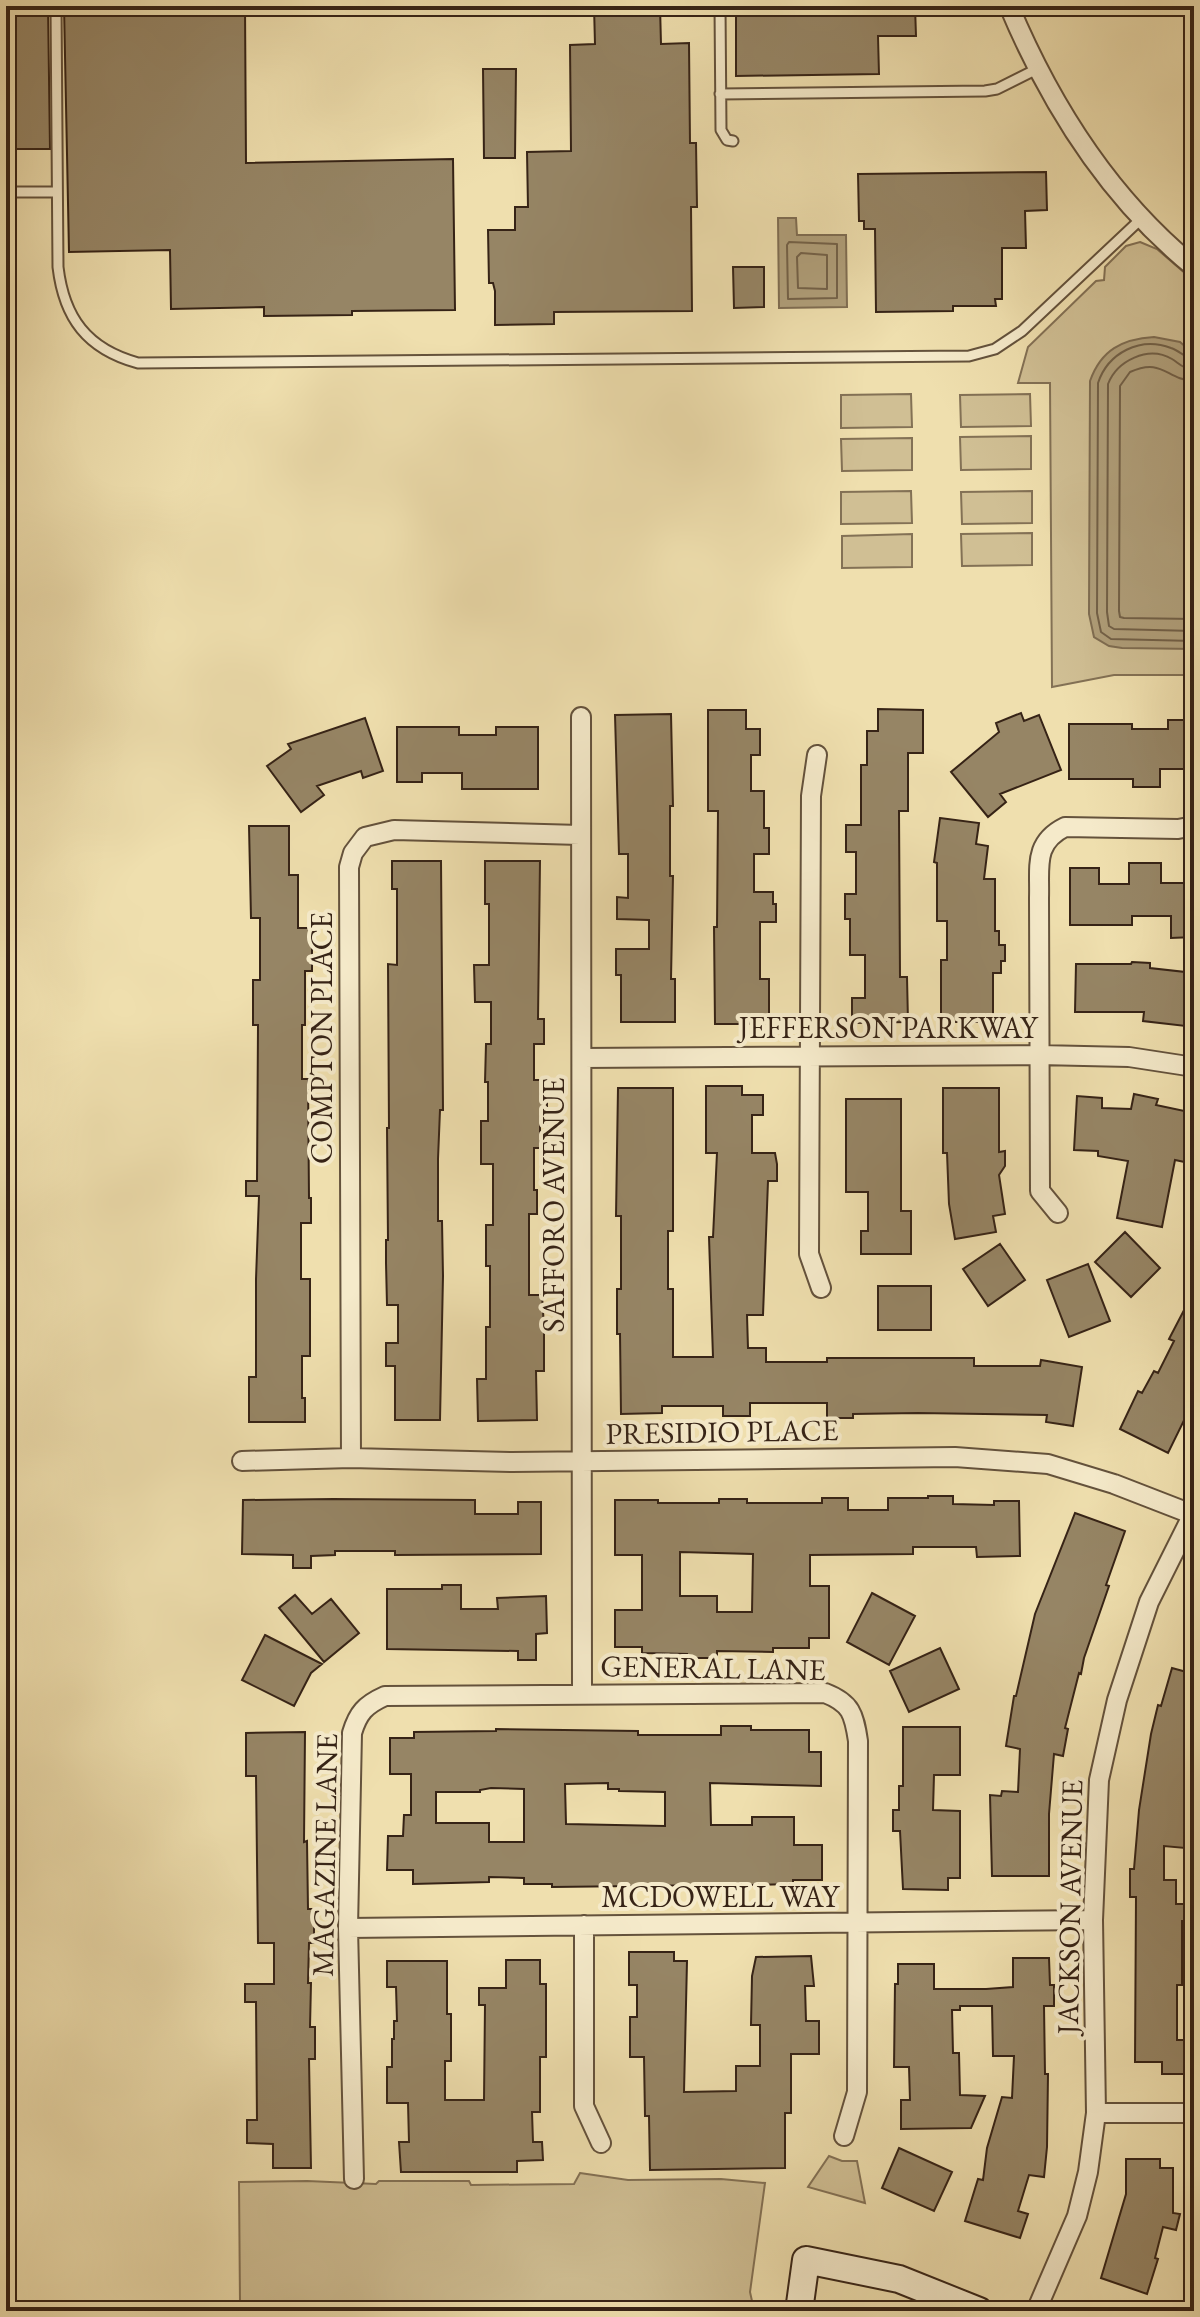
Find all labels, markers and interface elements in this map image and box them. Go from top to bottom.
street label: COMPTON PLACE [302,912,341,1164]
street label: JEFFERSON PARKWAY [736,1008,1039,1047]
street label: SAFFORO AVENUE [534,1077,573,1333]
street label: PRESIDIO PLACE [605,1410,839,1453]
street label: GENERAL LANE [600,1646,826,1689]
street label: MAGAZINE LANE [303,1733,346,1977]
street label: JACKSON AVENUE [1048,1779,1091,2038]
street label: MCDOWELL WAY [601,1877,840,1916]

